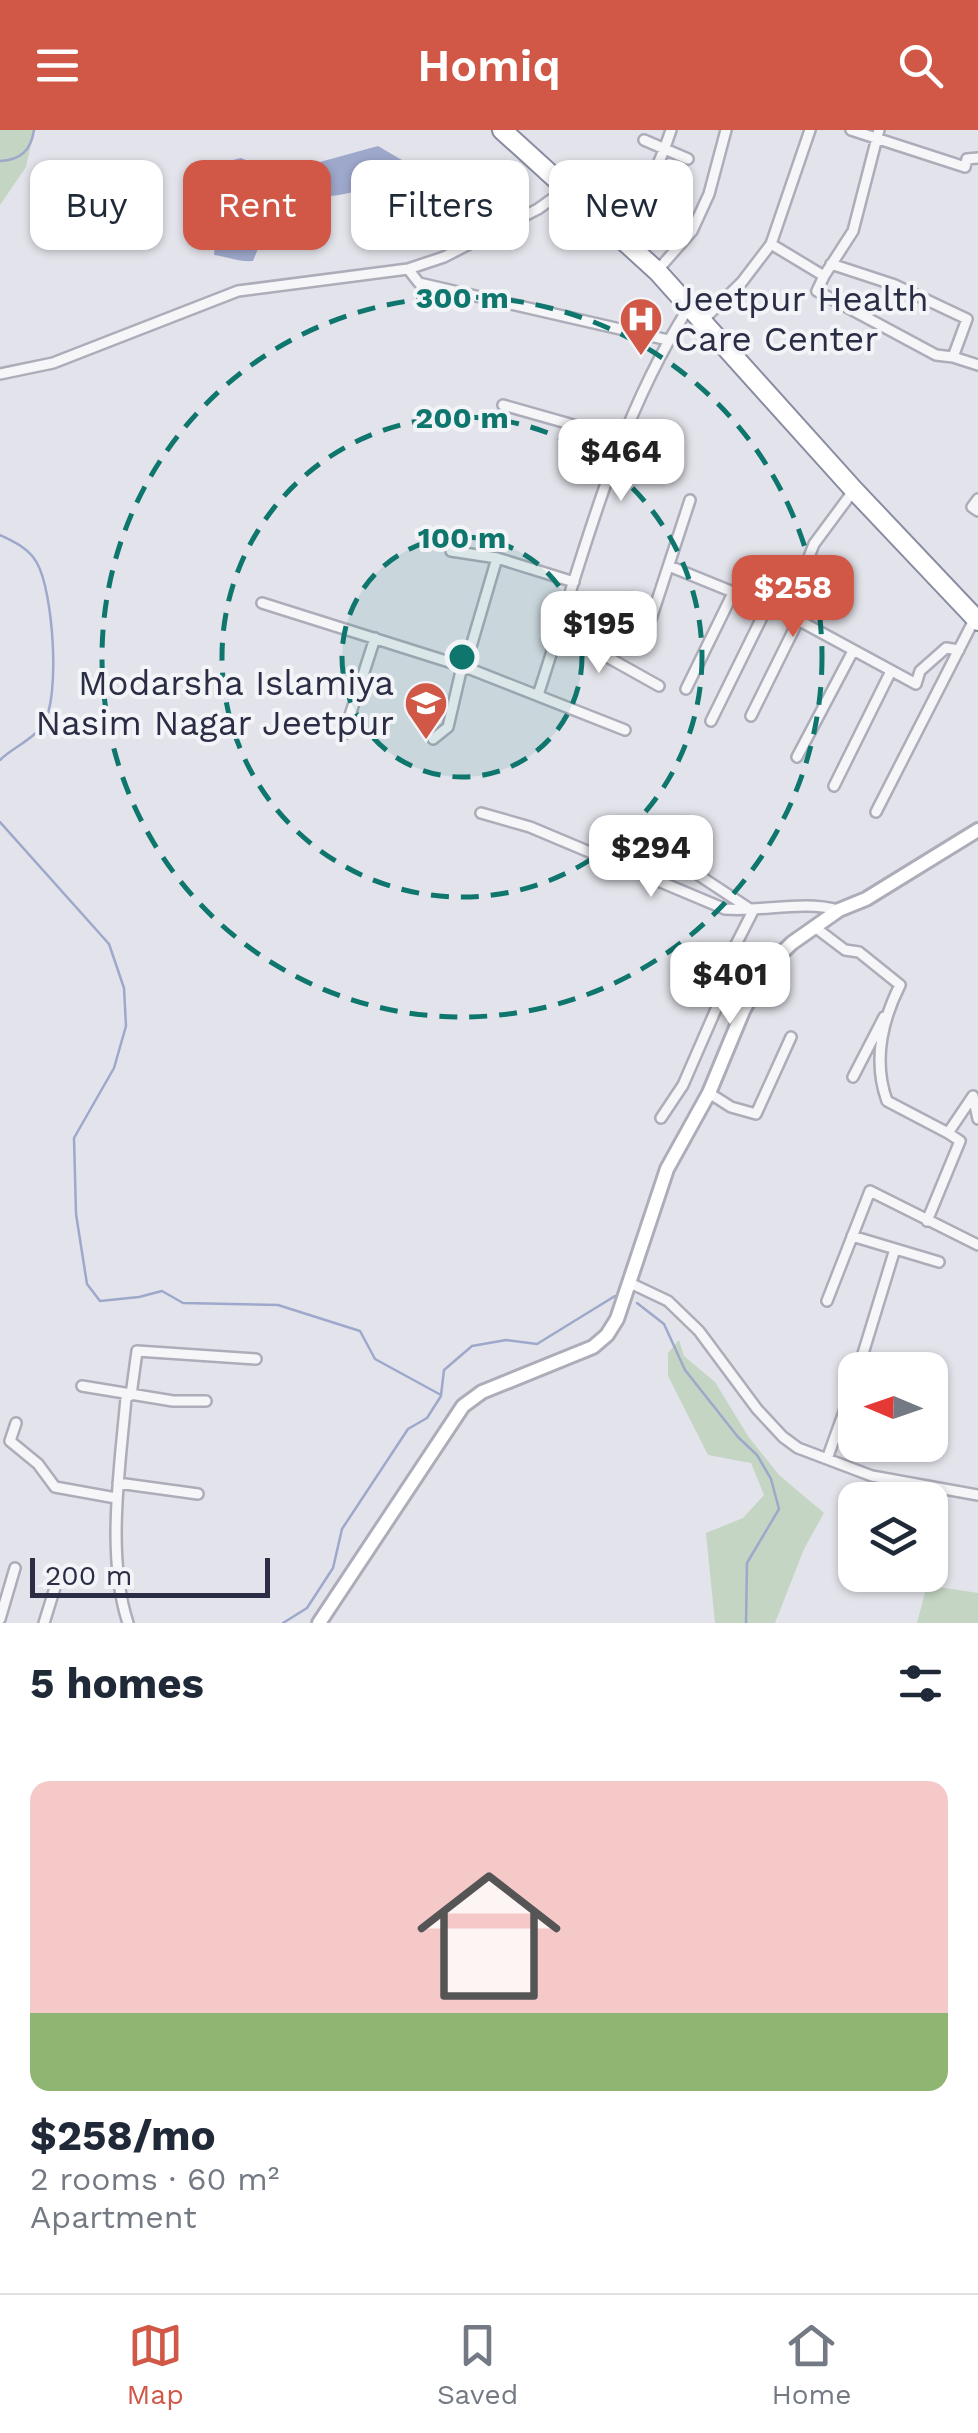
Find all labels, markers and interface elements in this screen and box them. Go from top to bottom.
icon: menu [30,38,85,93]
icon: search [893,38,948,93]
text: Homiq [417,39,561,92]
chip: Buy [30,160,163,250]
chip: Rent [183,160,331,250]
chip: Filters [351,160,529,250]
chip: New [549,160,693,250]
place label: Jeetpur Health Care Center [674,278,929,360]
text: 300 m [415,280,509,315]
hospital icon: Jeetpur Health Care Center [618,296,664,357]
text: 200 m [415,400,509,435]
pin: $464 [562,419,680,504]
text: $464 [580,432,662,470]
text: 100 m [418,520,506,555]
pin: $258 [734,555,852,640]
text: $258 [754,568,832,606]
pin: $195 [540,591,658,676]
text: $195 [563,604,635,642]
centre of rings [444,639,480,675]
place label: Modarsha Islamiya Nasim Nagar Jeetpur [35,662,394,744]
school or university icon: Modarsha Islamiya Nasim Nagar Jeetpur [403,680,449,741]
pin: $294 [592,815,710,900]
text: $294 [611,828,691,866]
pin: $401 [671,942,789,1027]
text: $401 [692,955,768,993]
north arrow [838,1352,948,1462]
map controls [838,1352,948,1592]
button: layers [838,1482,948,1592]
scale bar [30,1553,270,1598]
text: 200 m [45,1559,132,1592]
icon: filters [893,1656,948,1711]
text: 5 homes [30,1659,204,1708]
icon: home [399,1846,579,2026]
text: $258/mo [30,2111,216,2160]
text: 2 rooms · 60 m² [30,2160,279,2198]
text: Apartment [30,2198,197,2236]
tab: Map [127,2318,184,2411]
tab: Saved [437,2318,518,2411]
tab: Home [771,2318,851,2411]

